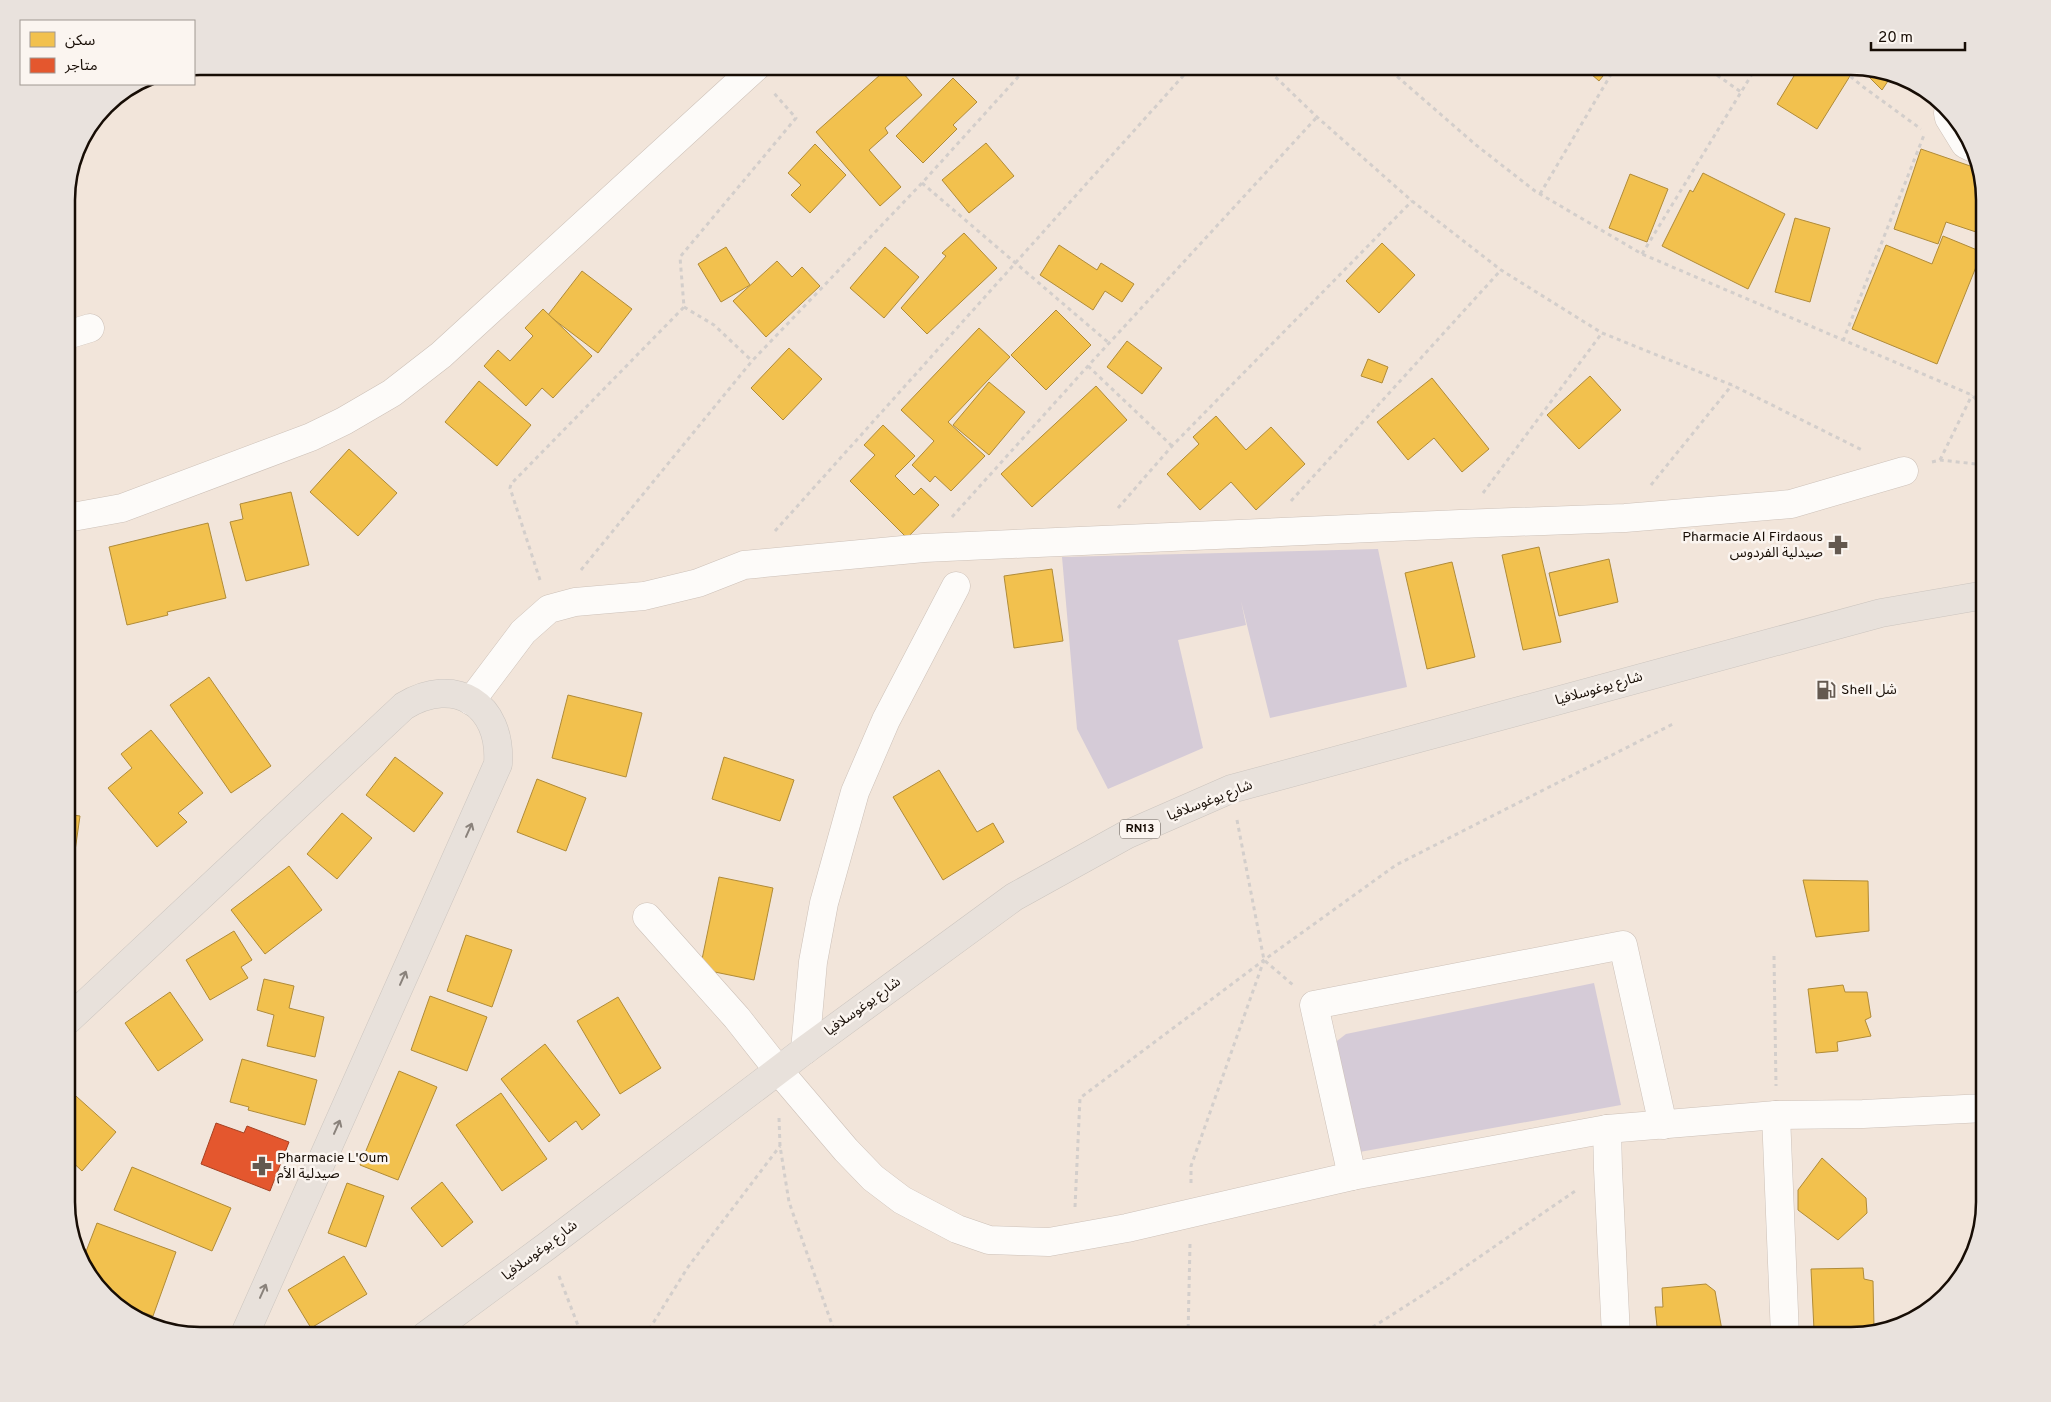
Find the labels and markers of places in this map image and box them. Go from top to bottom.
place label: Pharmacie Al Firdaous صيدلية الفردوس [1682,529,1823,562]
pharmacy icon: Pharmacie Al Firdaous صيدلية الفردوس [1827,534,1849,556]
fuel station icon: Shell شل [1815,679,1837,701]
place label: Shell شل [1841,682,1897,699]
place label: Pharmacie L'Oum صيدلية الأم [277,1150,388,1184]
pharmacy icon: Pharmacie L'Oum صيدلية الأم [251,1155,273,1177]

